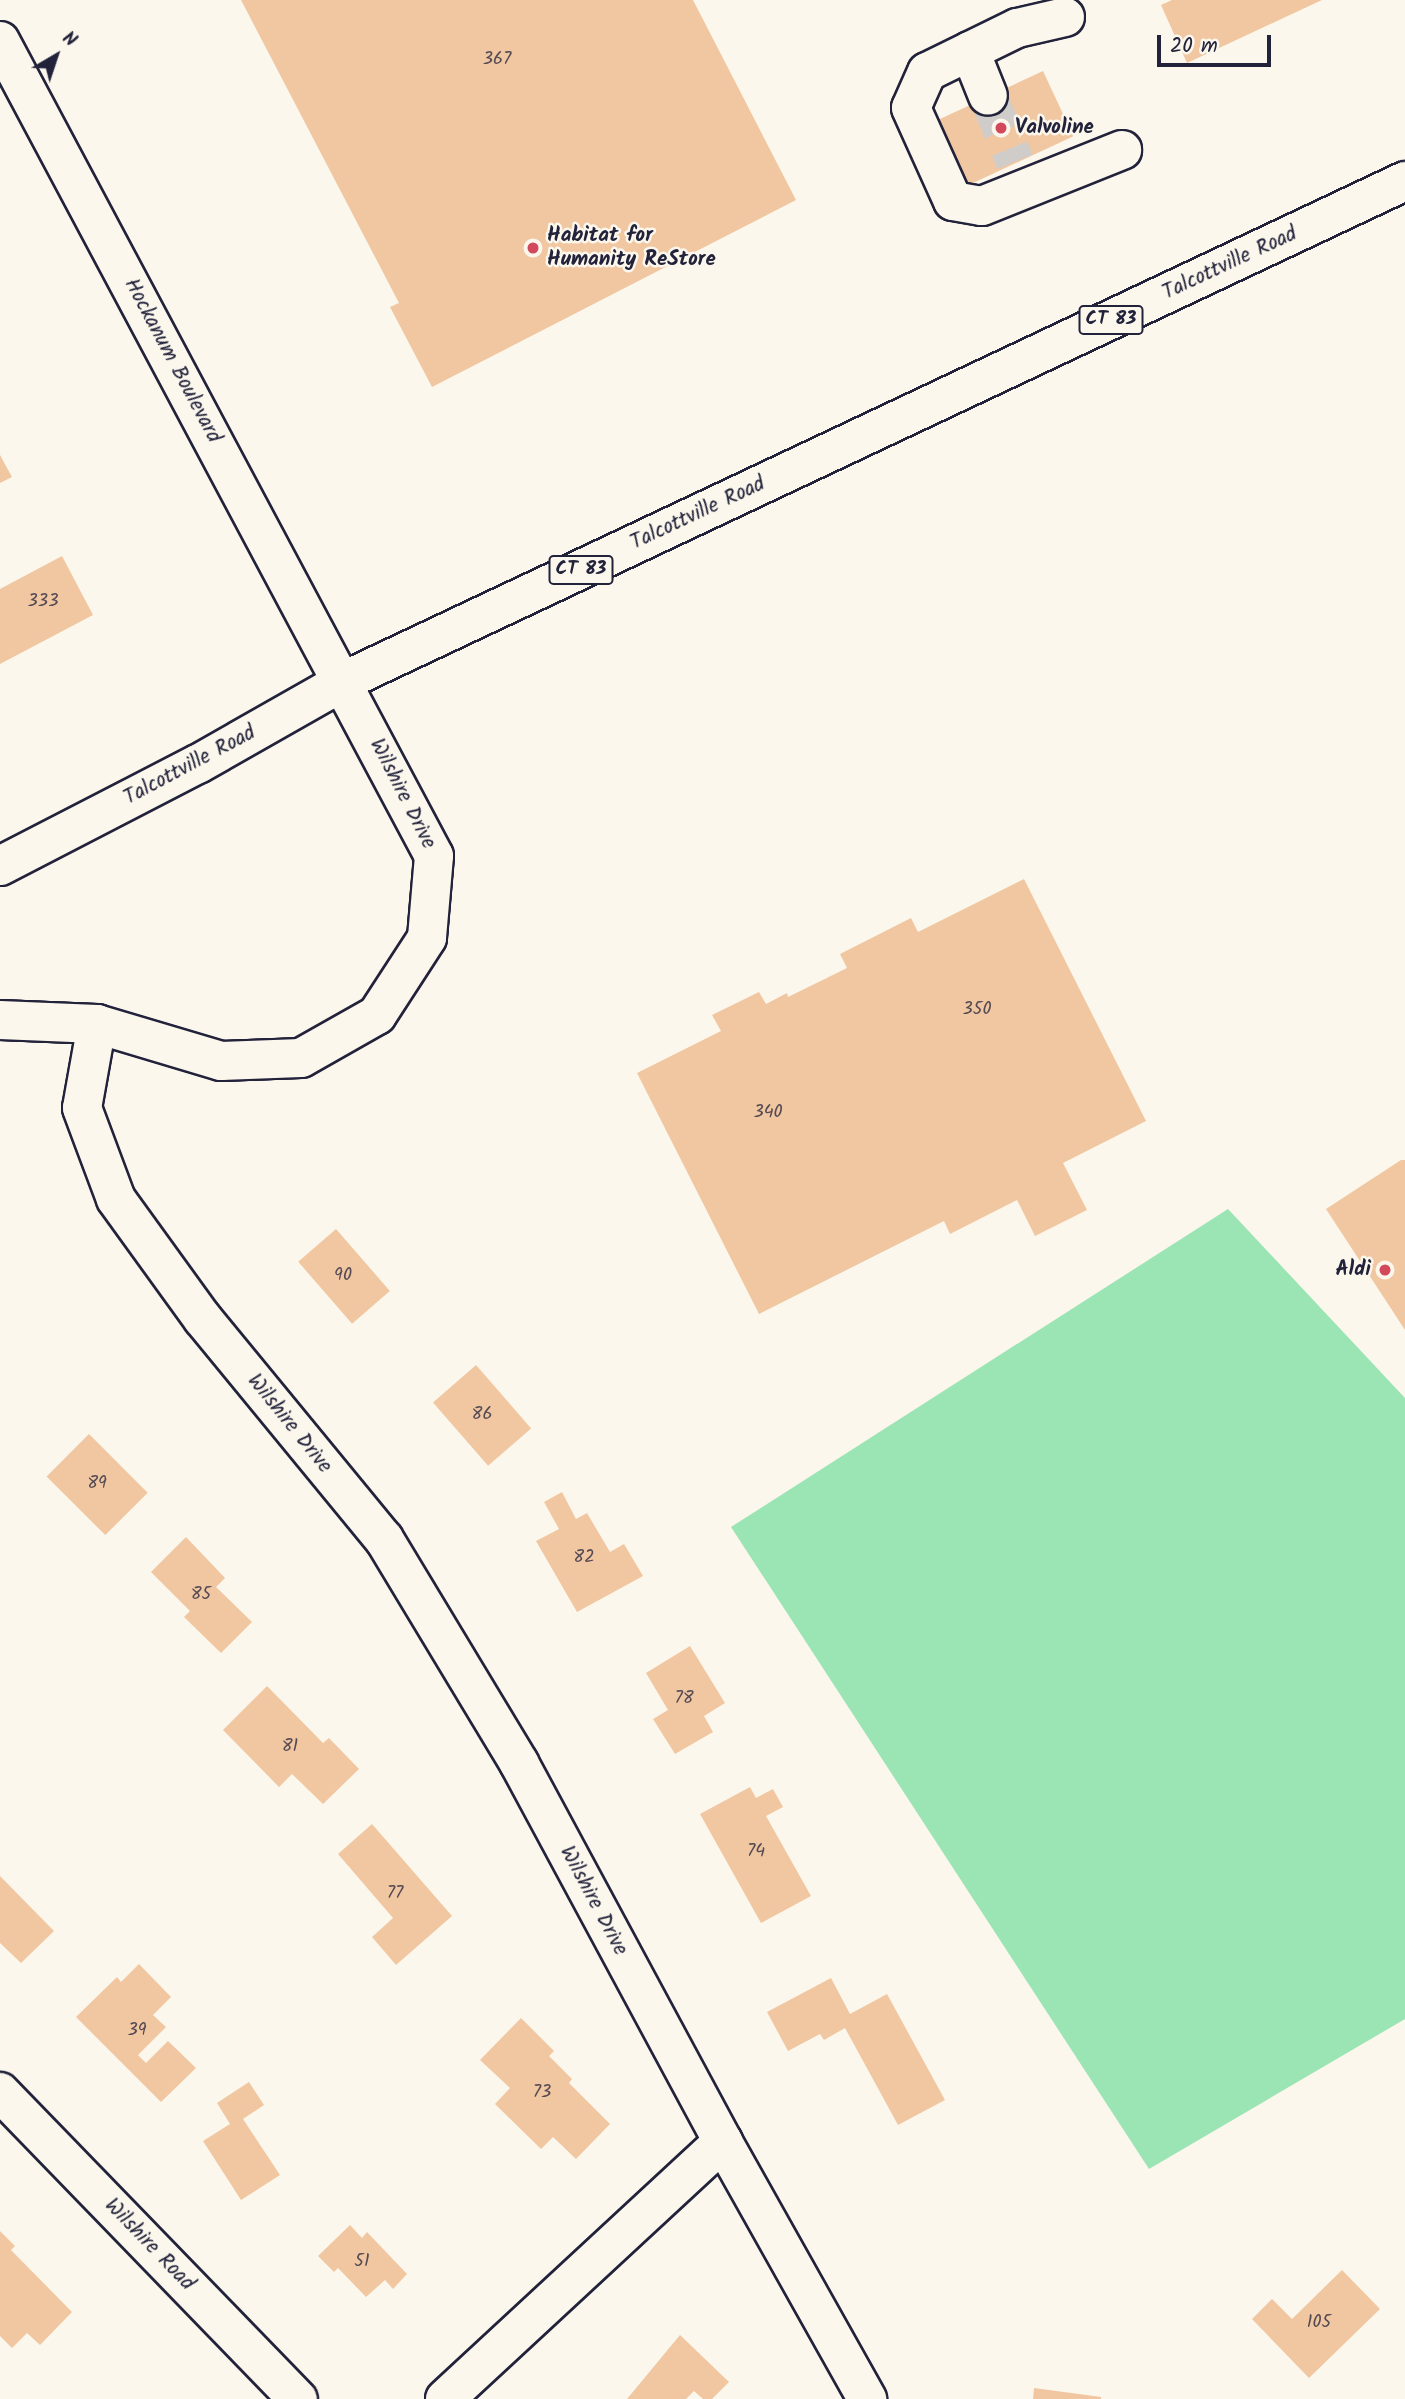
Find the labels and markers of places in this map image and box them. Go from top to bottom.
place label: Valvoline [1015,115,1094,141]
marker: Valvoline [993,120,1009,136]
place label: Habitat for Humanity ReStore [547,223,716,273]
marker: Habitat for Humanity ReStore [525,240,541,256]
place label: Aldi [1335,1257,1371,1283]
marker: Aldi [1377,1262,1393,1278]

